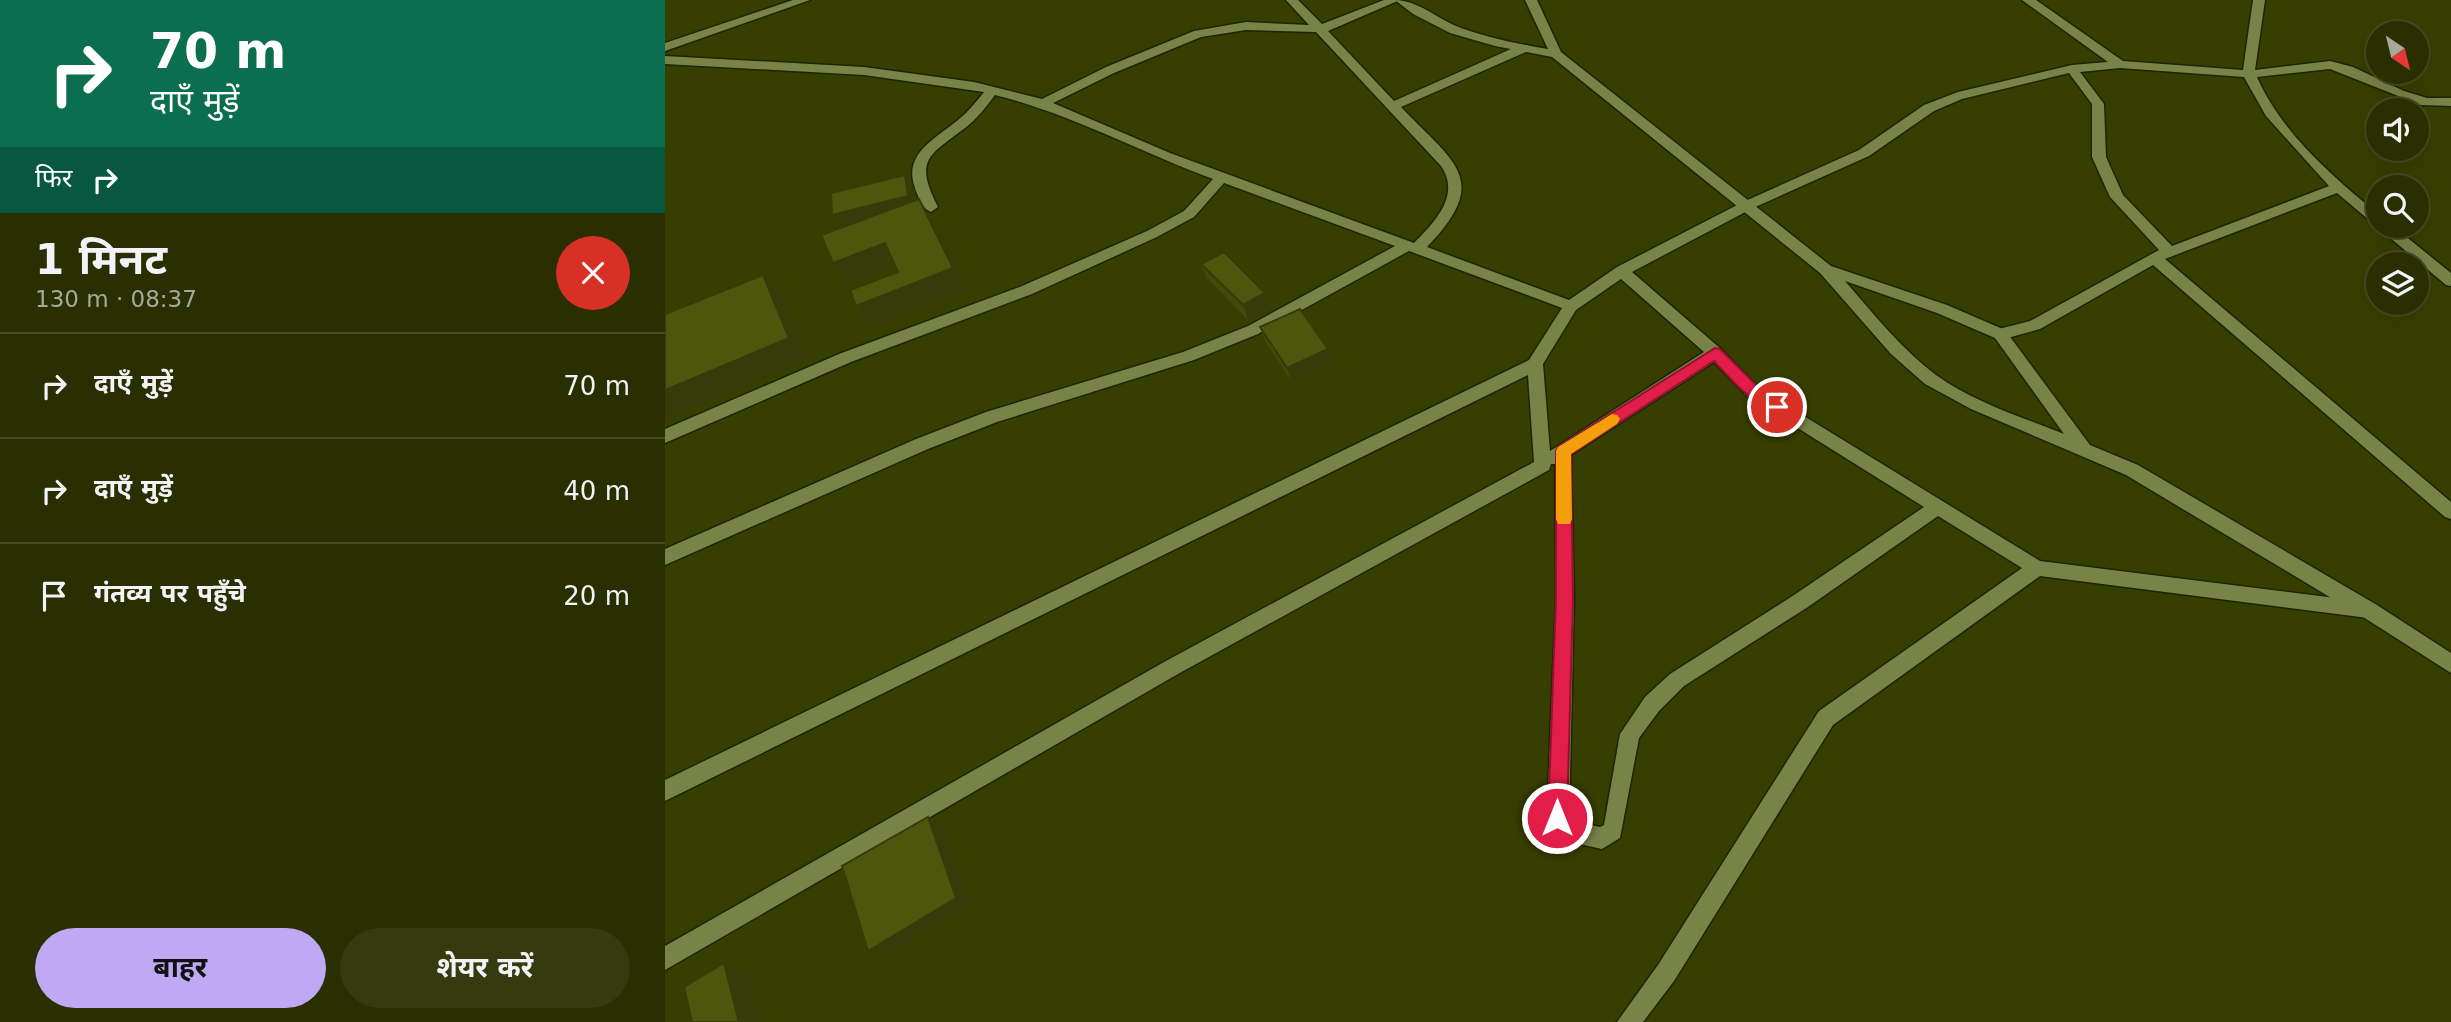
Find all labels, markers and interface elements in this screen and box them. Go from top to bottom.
north arrow [2366,21,2429,84]
map controls [2366,21,2429,315]
text: 70 m [150,23,286,80]
icon: right [35,28,126,119]
text: दाएँ मुड़ें [150,82,239,120]
button: sound [2366,98,2429,161]
icon: right [86,161,124,199]
text: फिर [35,163,72,193]
button: search [2366,175,2429,238]
text: 1 मिनट [35,235,167,284]
button: close [556,236,630,310]
button: layers [2366,252,2429,315]
text: 130 m · 08:37 [35,286,197,312]
icon: right [35,367,73,405]
text: दाएँ मुड़ें [94,368,173,398]
text: 70 m [563,371,630,401]
pin [1747,377,1807,437]
icon: arrive [1758,388,1796,426]
icon: right [35,472,73,510]
text: दाएँ मुड़ें [94,473,173,503]
text: 40 m [563,476,630,506]
icon: arrive [35,577,73,615]
text: गंतव्य पर पहुँचे [94,578,246,608]
text: 20 m [563,581,630,611]
position arrow [1520,781,1594,855]
button: बाहर [35,928,326,1008]
button: शेयर करें [340,928,630,1008]

